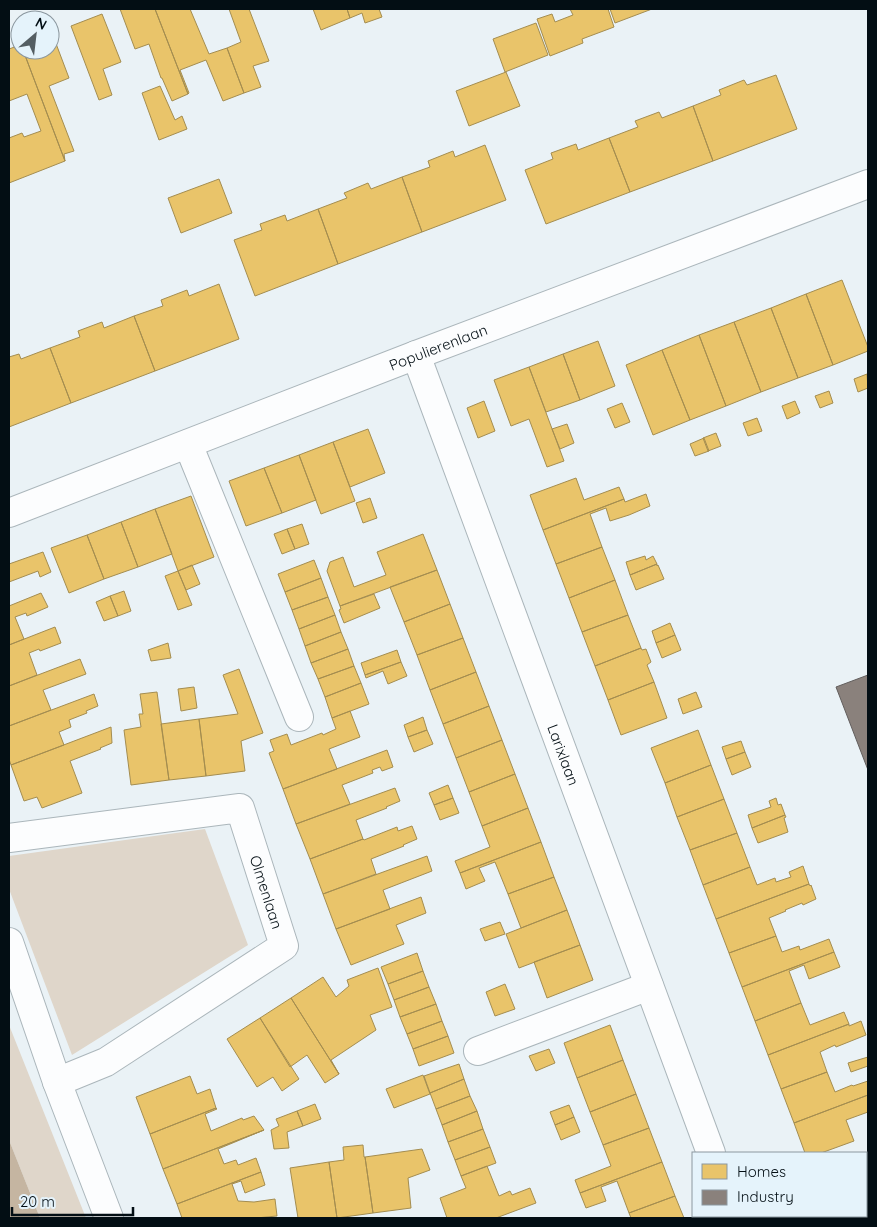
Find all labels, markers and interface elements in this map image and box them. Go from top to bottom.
north arrow [10,10,60,60]
text: N [32,13,50,34]
street label: Populierenlaan [386,319,490,374]
street label: Larixlaan [544,721,584,788]
street label: Olmenlaan [246,853,287,931]
legend [692,1152,867,1217]
text: Homes [737,1162,786,1181]
scale bar [12,1184,134,1216]
text: Industry [737,1187,794,1206]
text: 20 m [20,1192,55,1211]

